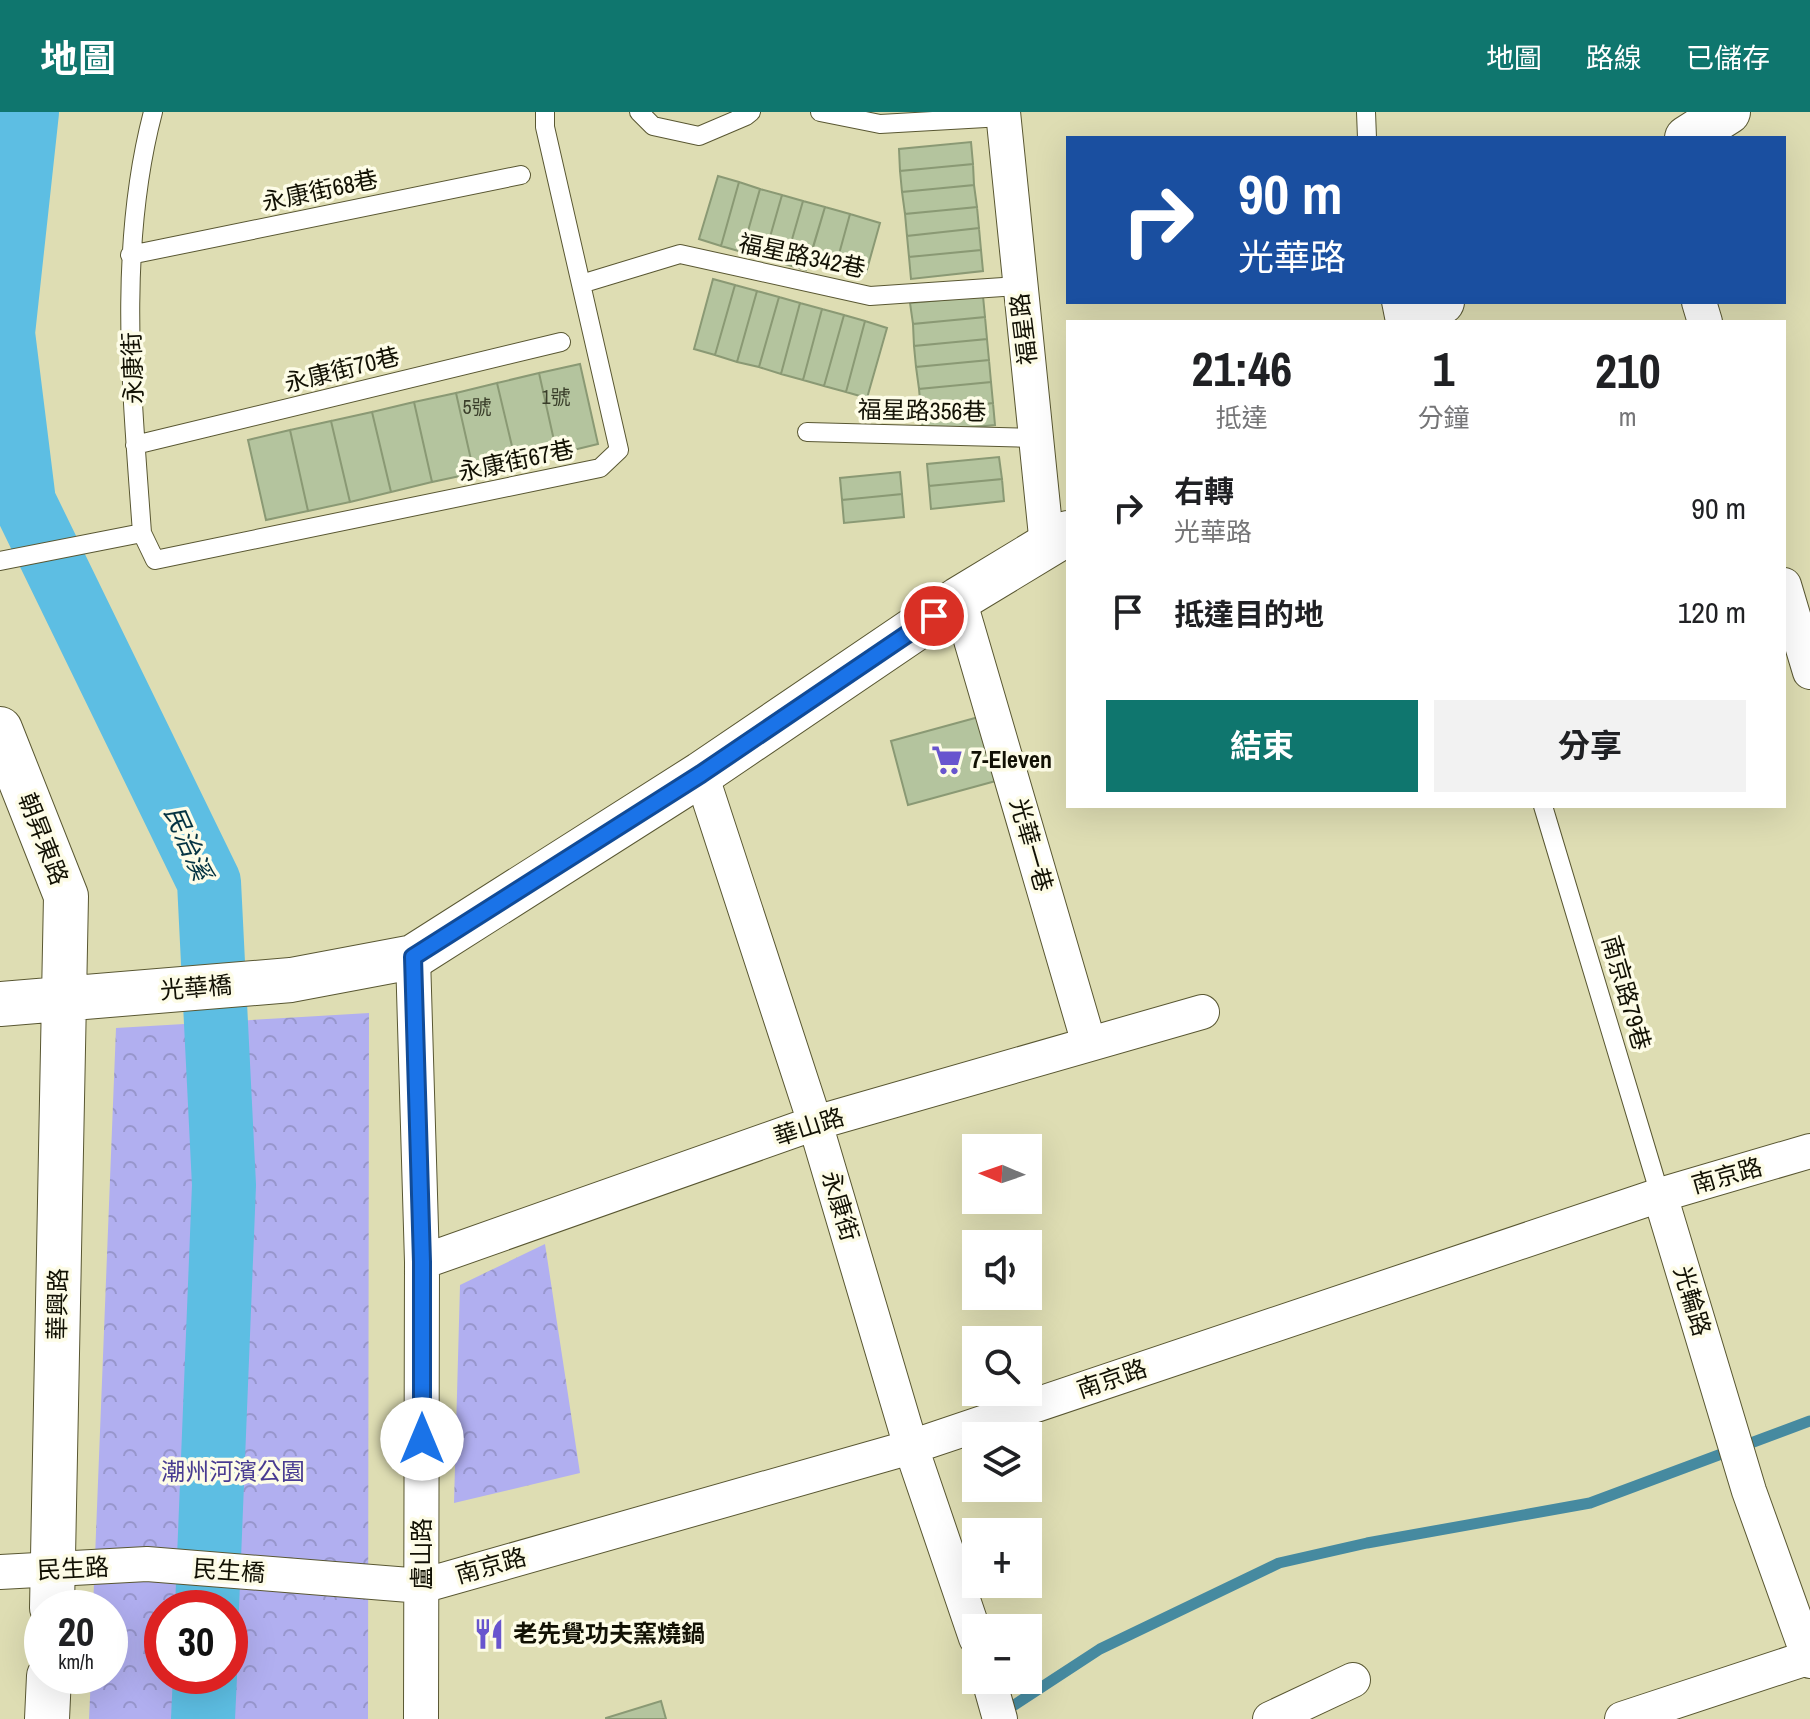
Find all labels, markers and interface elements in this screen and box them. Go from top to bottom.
text: 地圖 [40,33,116,84]
text: 地圖 [1486,39,1542,77]
text: 路線 [1586,39,1642,77]
text: 已儲存 [1686,39,1770,77]
text: 90 m [1238,156,1343,231]
street label: 永康街68巷 [259,162,381,218]
icon: right [1106,168,1210,272]
street label: 福星路342巷 [736,226,869,284]
text: 光華路 [1238,233,1346,281]
street label: 福星路 [1003,291,1043,367]
street label: 永康街 [115,331,149,405]
text: 21:46 [1191,336,1292,401]
text: 1 [1433,336,1454,401]
text: 210 [1595,338,1661,403]
street label: 永康街70巷 [281,339,403,399]
house number: 1號 [541,383,571,410]
house number: 5號 [462,393,492,420]
street label: 福星路356巷 [857,393,987,427]
text: m [1619,399,1637,434]
text: 抵達 [1216,400,1268,435]
text: 分鐘 [1417,400,1469,435]
street label: 永康街67巷 [455,432,577,488]
text: 右轉 [1174,471,1234,511]
icon: right [1106,486,1150,530]
text: 90 m [1691,488,1746,528]
text: 光華路 [1174,514,1252,549]
pin [900,582,968,650]
icon: arrive [1106,590,1150,634]
text: 120 m [1678,592,1746,632]
icon: arrive [912,594,956,638]
text: 抵達目的地 [1174,594,1324,634]
button: 結束 [1106,700,1418,792]
button: 分享 [1434,700,1746,792]
supermarket icon: 7-Eleven [930,743,964,777]
place label: 7-Eleven [971,743,1052,775]
street label: 朝昇東路 [12,788,76,889]
street label: 光華一巷 [1003,794,1061,895]
water label: 民治溪 [157,800,222,889]
street label: 南京路79巷 [1595,932,1659,1054]
street label: 光華橋 [159,968,233,1006]
street label: 華山路 [770,1100,848,1152]
north arrow [962,1134,1042,1214]
map controls [962,1134,1042,1694]
street label: 南京路 [1688,1150,1766,1200]
street label: 永康街 [815,1167,867,1245]
button: sound [962,1230,1042,1310]
street label: 光輪路 [1667,1262,1719,1340]
street label: 華興路 [40,1268,74,1340]
button: search [962,1326,1042,1406]
street label: 南京路 [1072,1351,1151,1405]
position arrow [380,1397,464,1481]
button: layers [962,1422,1042,1502]
park label: 潮州河濱公園 [161,1455,305,1487]
street label: 盧山路 [405,1518,437,1590]
button: + [962,1518,1042,1598]
street label: 南京路 [452,1540,530,1590]
street label: 民生路 [36,1550,110,1586]
street label: 民生橋 [192,1552,266,1588]
speed limit sign: 30 [144,1590,248,1694]
text: 20 [58,1605,94,1658]
button: − [962,1614,1042,1694]
restaurant icon: 老先覺功夫窯燒鍋 [472,1617,506,1651]
place label: 老先覺功夫窯燒鍋 [513,1617,705,1649]
text: km/h [58,1648,94,1675]

